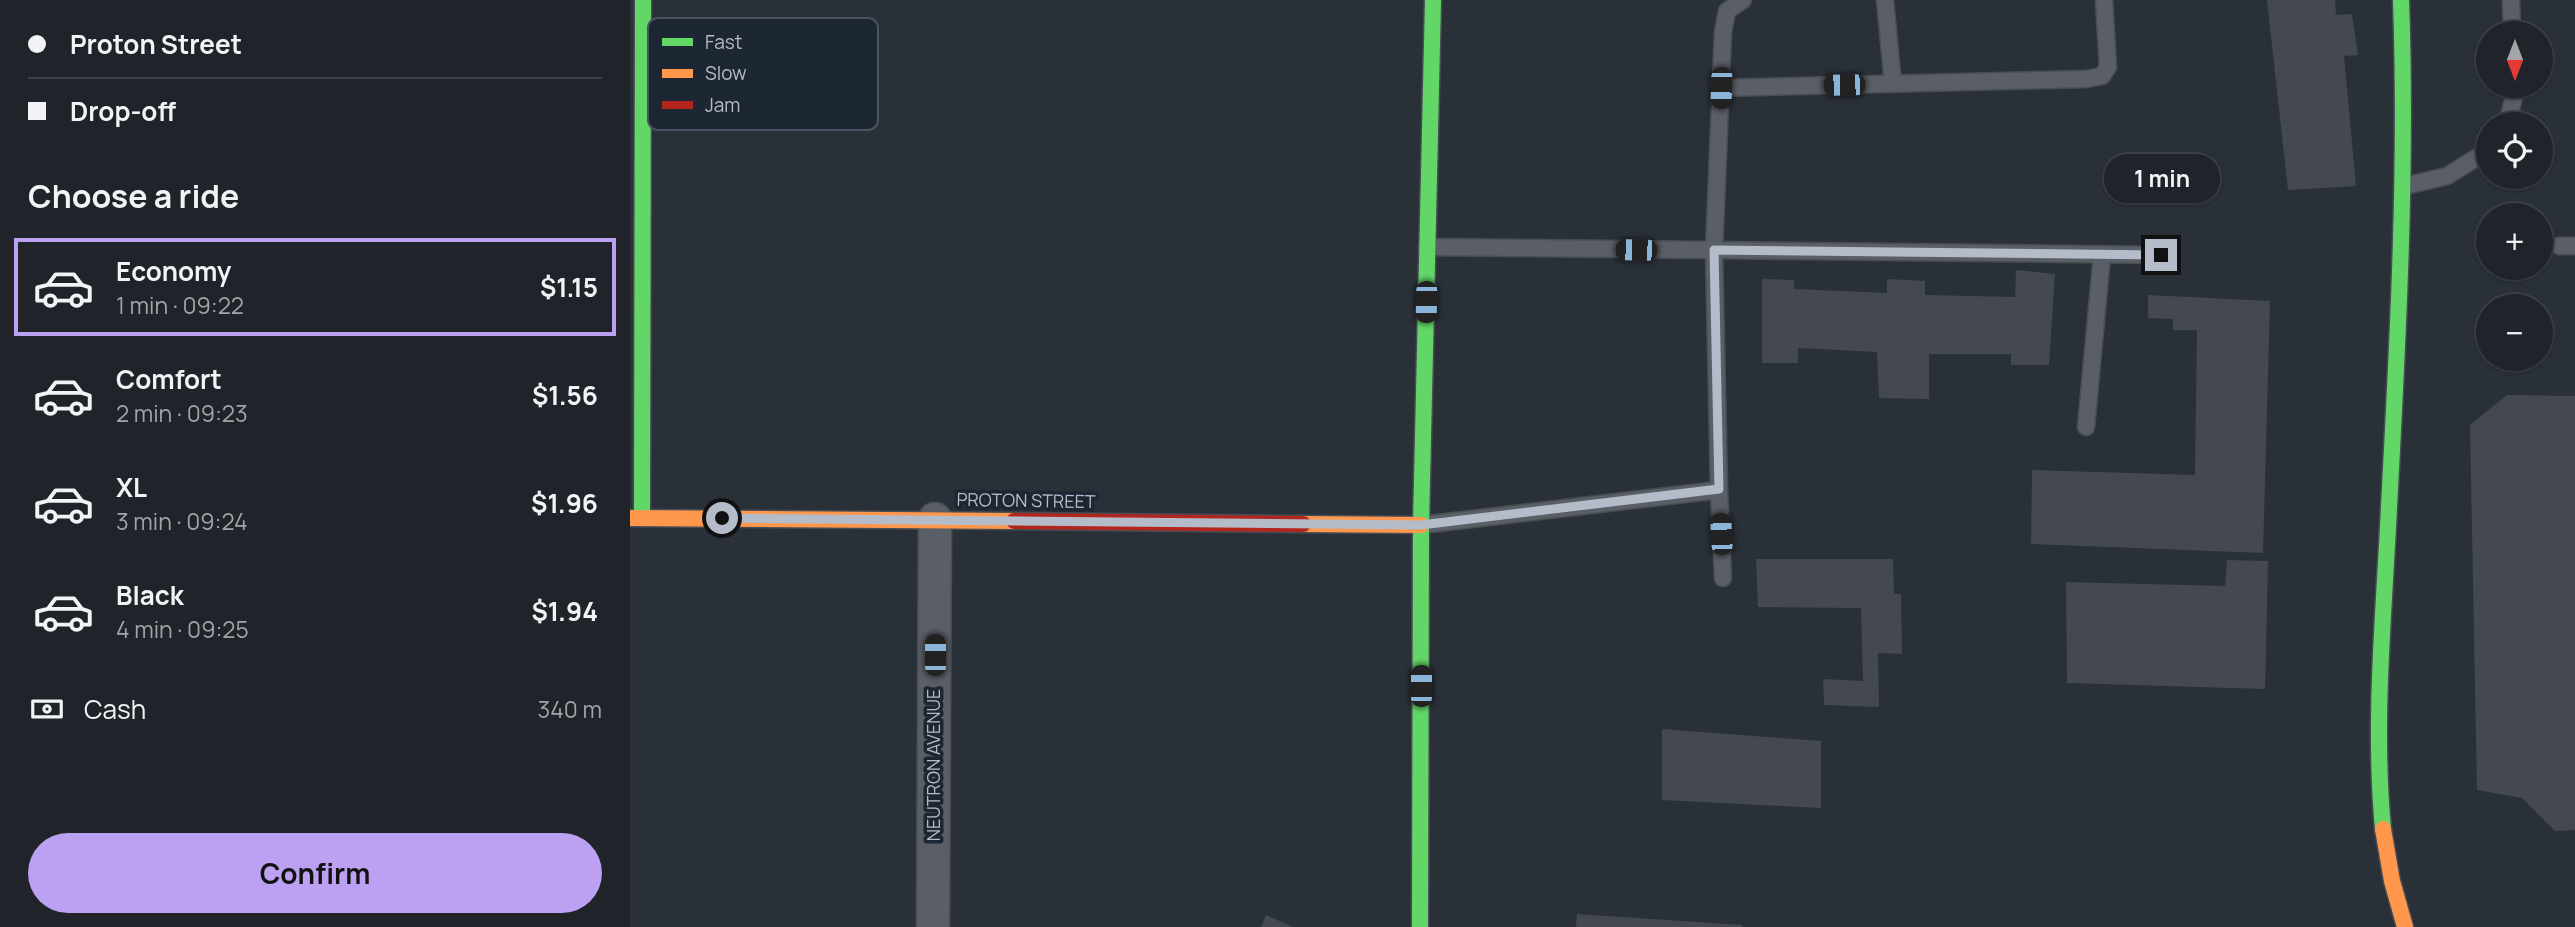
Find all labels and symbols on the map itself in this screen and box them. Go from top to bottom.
legend [648,18,878,130]
north arrow [2476,21,2553,98]
text: Fast [705,29,742,55]
text: Slow [705,60,747,86]
car [1710,67,1733,109]
car [1823,74,1866,96]
text: Jam [705,92,740,118]
callout: 1 min [2103,154,2219,202]
car [1615,239,1658,261]
route end [2145,239,2177,271]
car [1416,281,1437,323]
street label: PROTON STREET [956,487,1096,513]
route start [706,502,738,534]
car [1710,512,1733,556]
car [925,634,946,676]
car [1411,665,1432,707]
street label: NEUTRON AVENUE [921,689,945,841]

